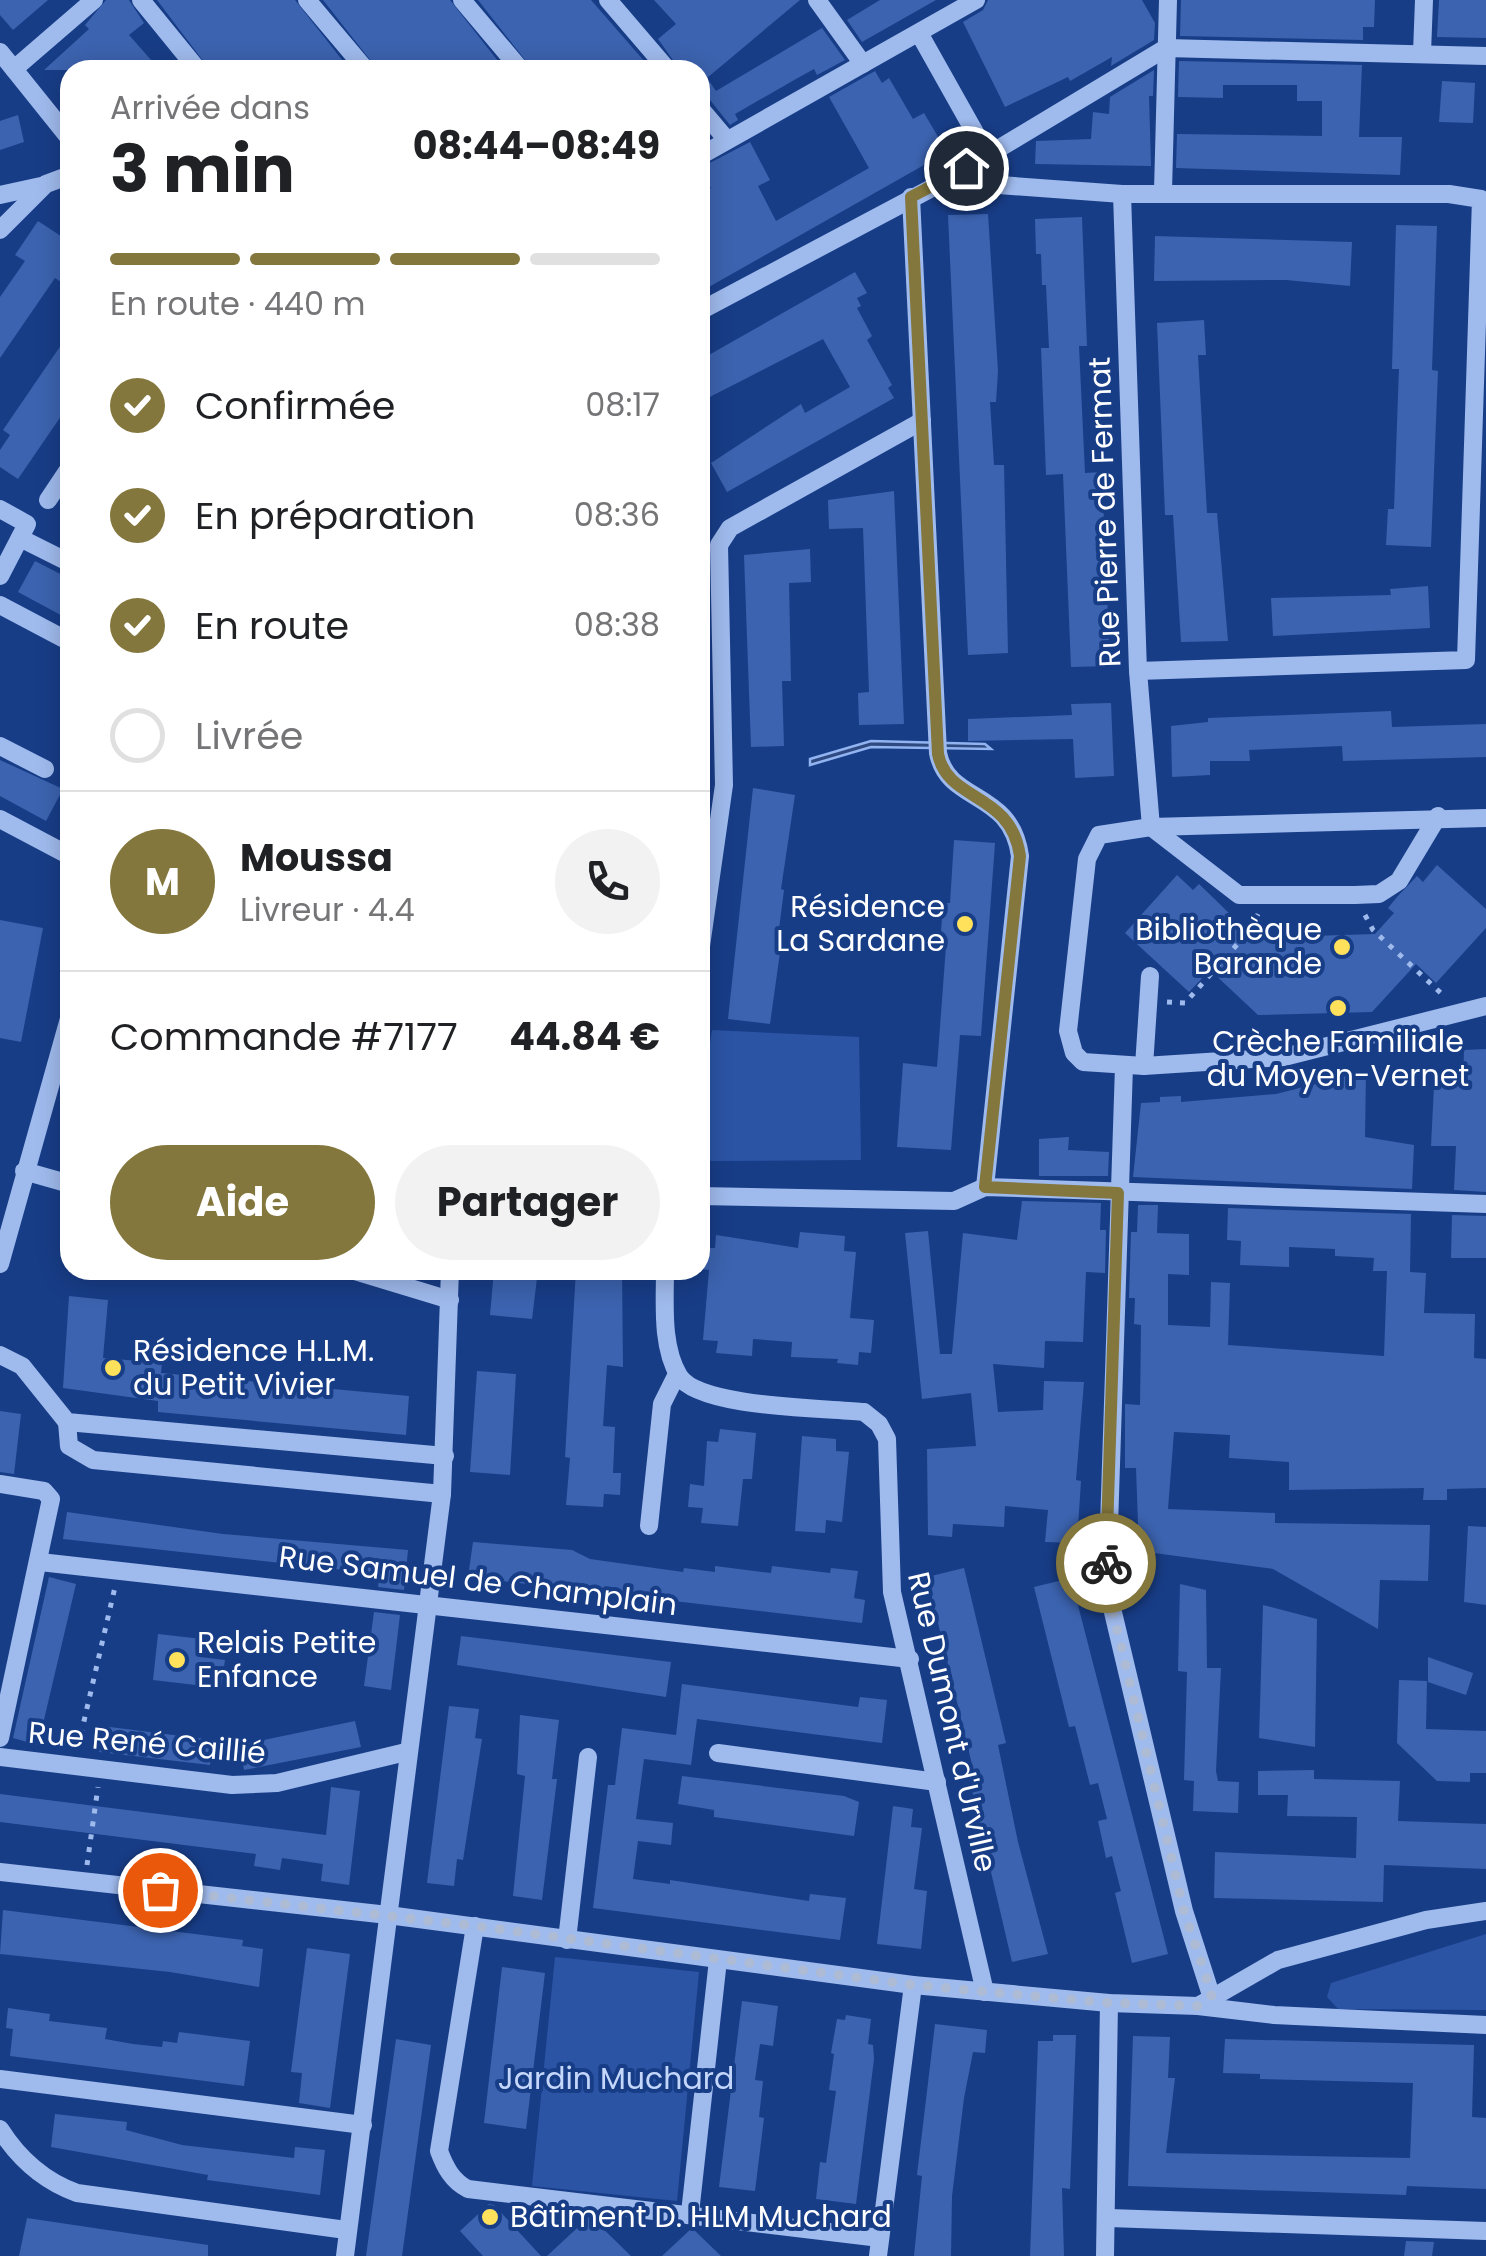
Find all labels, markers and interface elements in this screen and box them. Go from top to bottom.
text: Arrivée dans [110,85,310,130]
text: 08:44–08:49 [413,119,660,172]
text: 3 min [110,124,295,215]
pin [924,126,1009,211]
icon: home [939,141,994,196]
text: En route · 440 m [110,281,366,326]
street label: Rue Pierre de Fermat [1078,356,1131,668]
icon: check [110,378,165,433]
text: Confirmée [195,379,395,432]
text: 08:17 [585,382,660,427]
icon: check [110,488,165,543]
text: En préparation [195,489,475,542]
text: 08:36 [574,492,660,537]
icon: check [110,598,165,653]
text: En route [195,599,349,652]
text: 08:38 [574,602,660,647]
text: Livrée [195,709,303,762]
button: phone [555,829,660,934]
text: Moussa [240,831,393,884]
text: M [145,855,180,908]
place label: Résidence La Sardane [776,885,945,962]
text: Livreur · 4.4 [240,887,415,932]
place label: Bibliothèque Barande [1135,908,1322,985]
marker: Résidence La Sardane [954,913,976,935]
marker: Bibliothèque Barande [1331,936,1353,958]
marker: Crèche Familiale du Moyen-Vernet [1327,997,1349,1019]
text: Commande #7177 [110,1010,458,1063]
text: 44.84 € [509,1010,660,1063]
place label: Crèche Familiale du Moyen-Vernet [1207,1020,1469,1097]
button: Aide [110,1145,375,1260]
button: Partager [395,1145,660,1260]
place label: Résidence H.L.M. du Petit Vivier [133,1329,374,1406]
marker: Résidence H.L.M. du Petit Vivier [102,1357,124,1379]
courier [1056,1513,1156,1613]
street label: Rue Samuel de Champlain [276,1535,680,1626]
icon: bike [1079,1536,1134,1591]
street label: Rue Dumont d'Urville [897,1568,1008,1876]
place label: Relais Petite Enfance [197,1621,376,1698]
marker: Relais Petite Enfance [166,1649,188,1671]
street label: Rue René Caillié [26,1711,268,1774]
pin [118,1848,203,1933]
icon: bag [133,1863,188,1918]
park label: Jardin Muchard [498,2057,734,2100]
place label: Bâtiment D. HLM Muchard [510,2195,892,2238]
marker: Bâtiment D. HLM Muchard [479,2206,501,2228]

